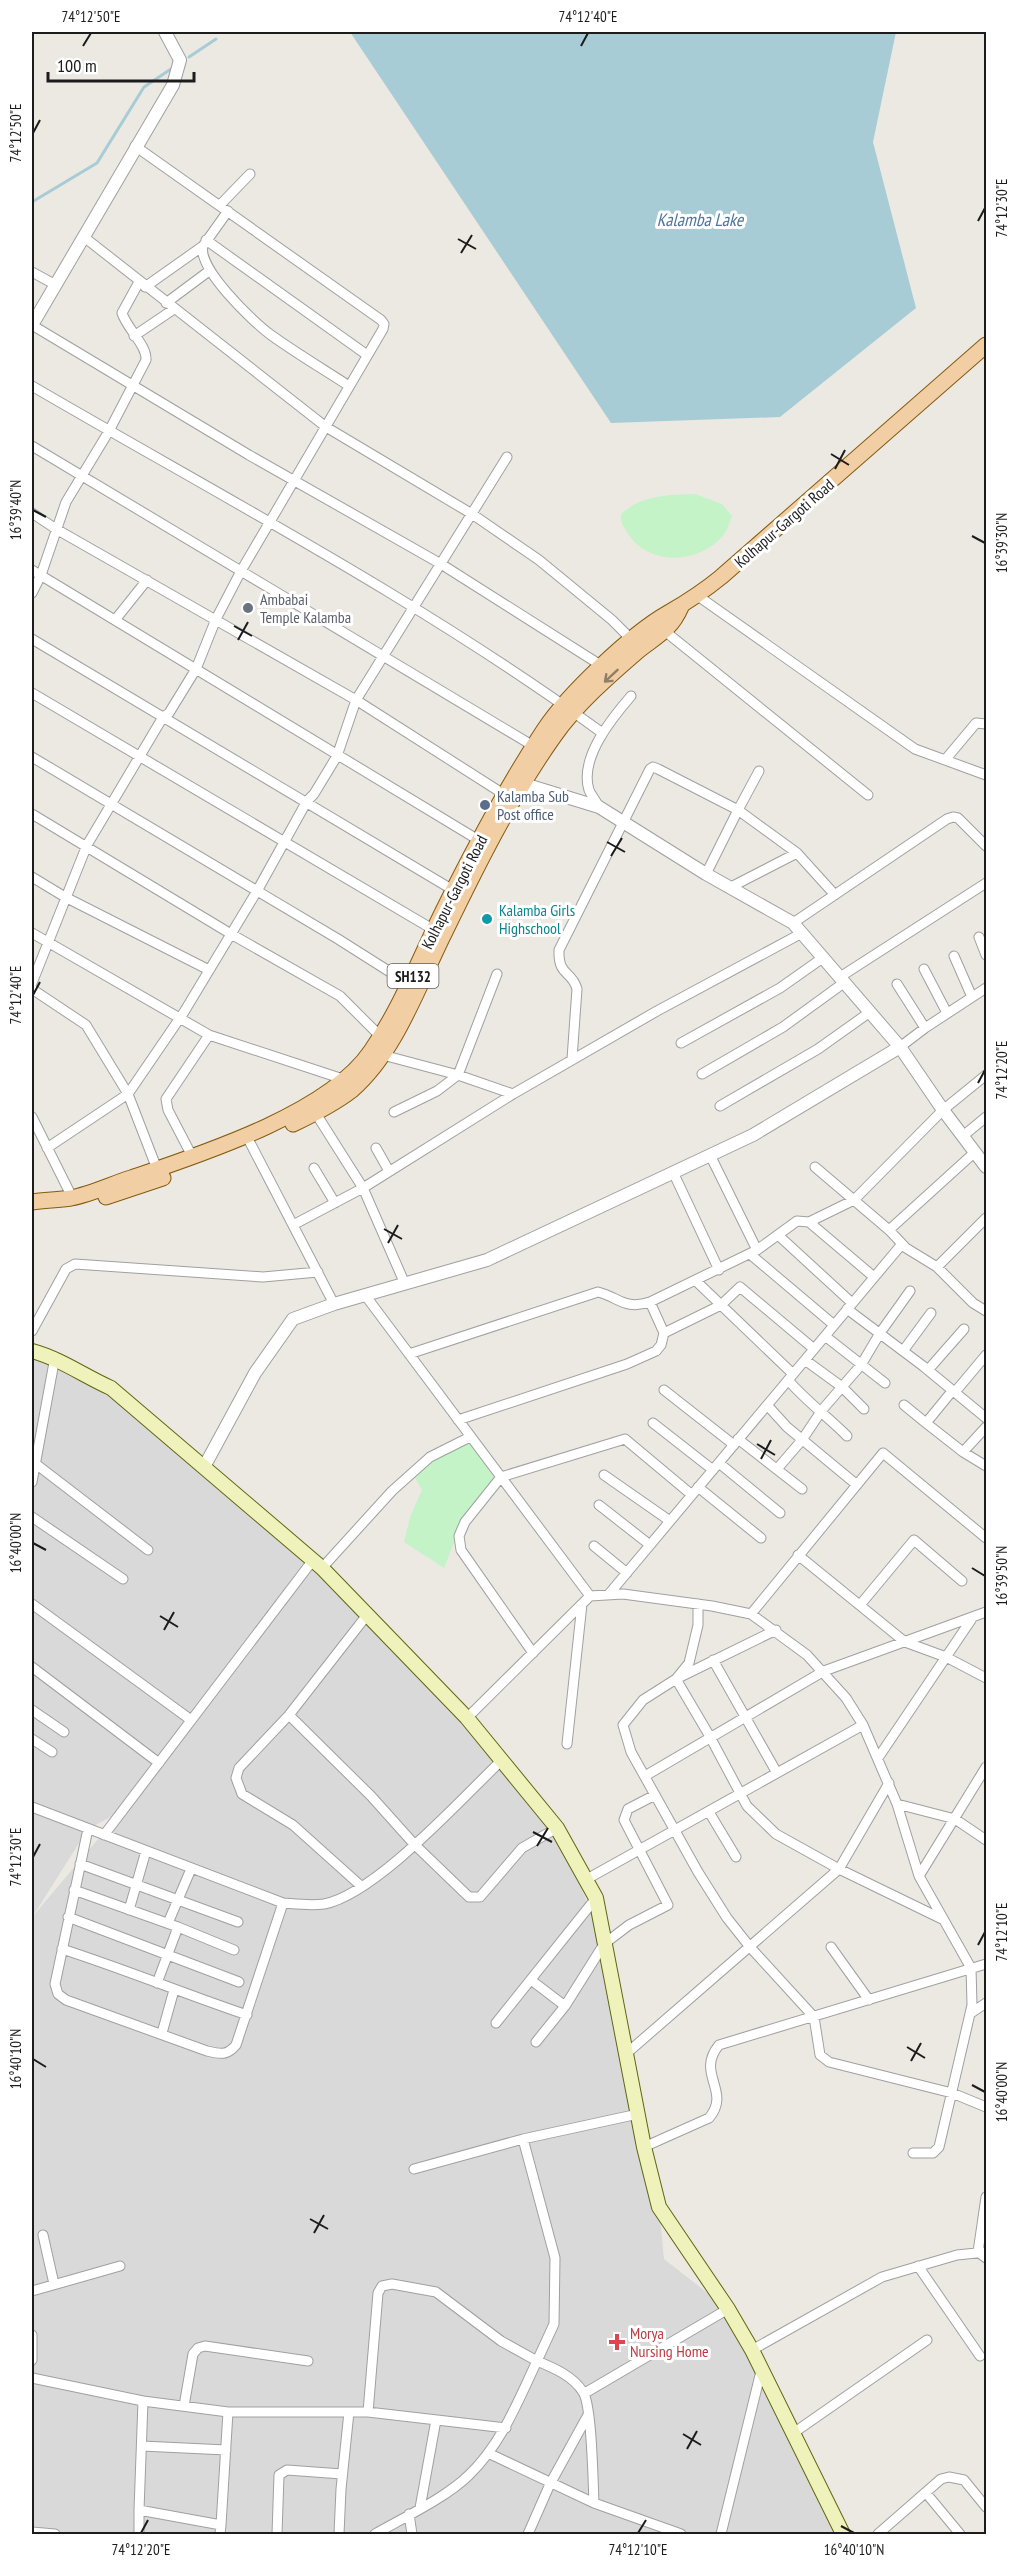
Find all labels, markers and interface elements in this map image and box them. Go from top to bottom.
text: 74°12'50"E [61,7,121,26]
text: 74°12'40"E [558,7,618,26]
scale bar [48,45,194,83]
text: 100 m [57,54,97,77]
text: 74°12'50"E [6,103,25,163]
text: 74°12'30"E [992,178,1011,238]
water label: Kalamba Lake [657,208,745,231]
street label: Kolhapur-Gargoti Road [730,474,838,572]
text: 16°39'40"N [6,480,25,540]
text: 16°39'30"N [992,513,1011,573]
place label: Ambabai Temple Kalamba [260,589,351,627]
marker: Ambabai Temple Kalamba [241,601,255,615]
one-way arrow [603,669,618,683]
place label: Kalamba Sub Post office [497,786,569,824]
marker: Kalamba Sub Post office [478,798,492,812]
street label: Kolhapur-Gargoti Road [417,832,491,952]
place label: Kalamba Girls Highschool [499,900,575,938]
marker: Kalamba Girls Highschool [480,912,494,926]
road number: SH132 [388,964,438,988]
text: 74°12'40"E [6,965,25,1025]
text: 74°12'20"E [992,1040,1011,1100]
text: 16°40'00"N [6,1513,25,1573]
text: 16°39'50"N [992,1546,1011,1606]
text: 74°12'30"E [6,1827,25,1887]
text: 74°12'10"E [992,1902,1011,1962]
text: 16°40'10"N [6,2029,25,2089]
text: 16°40'00"N [992,2062,1011,2122]
place label: Morya Nursing Home [630,2323,709,2361]
marker: Morya Nursing Home [608,2333,626,2351]
text: 74°12'20"E [111,2540,171,2559]
text: 74°12'10"E [608,2540,668,2559]
text: 16°40'10"N [824,2540,884,2559]

